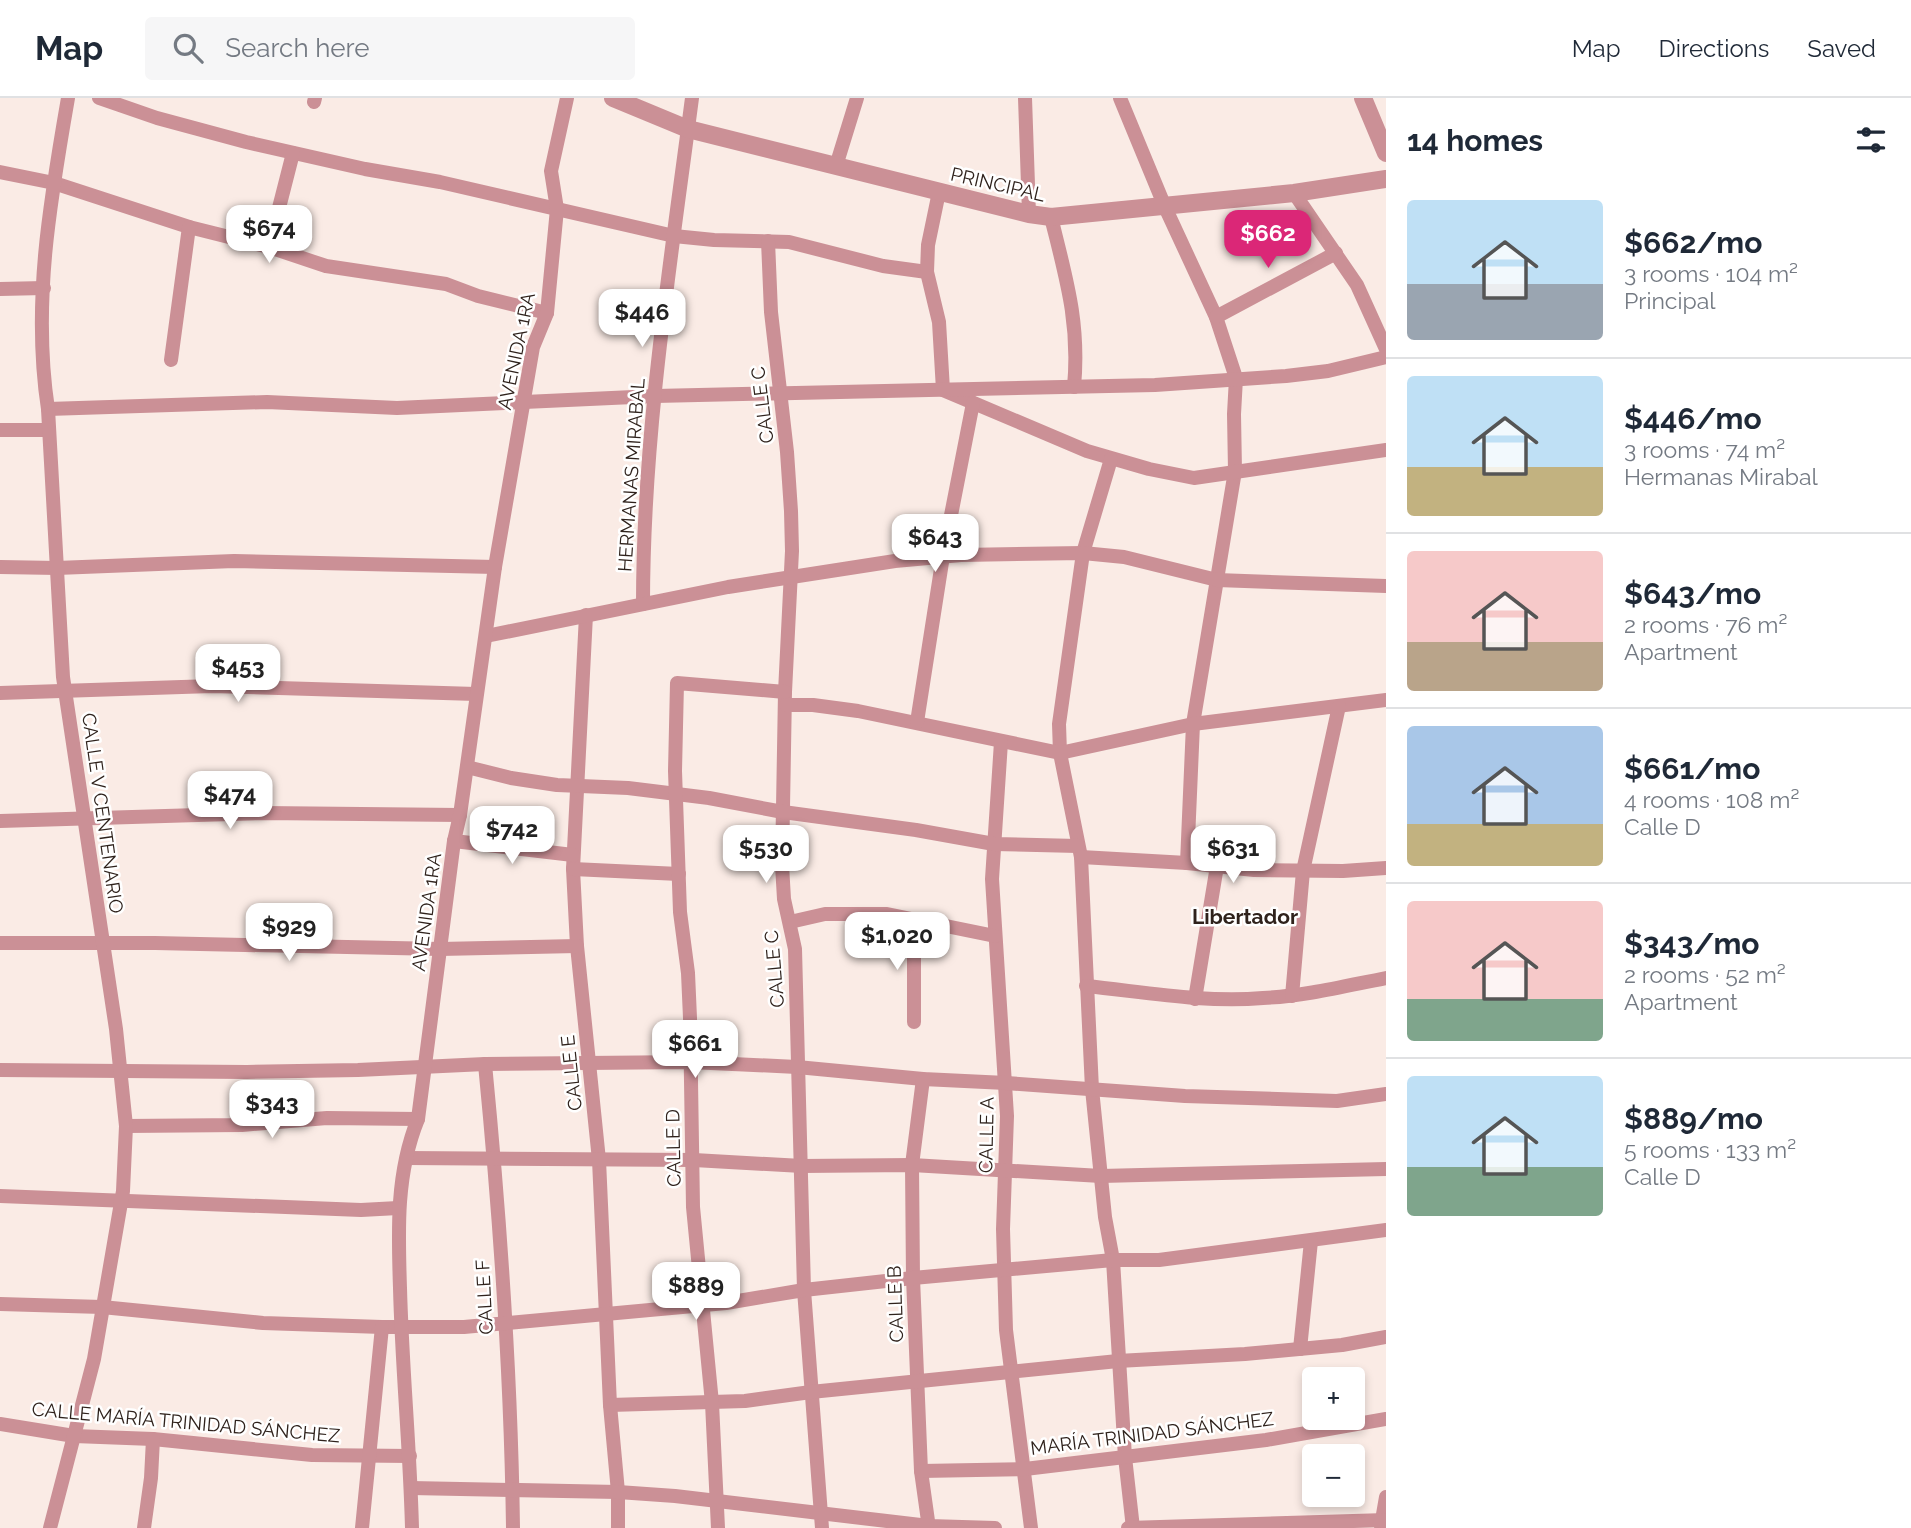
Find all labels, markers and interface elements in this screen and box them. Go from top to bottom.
search box [145,17,635,80]
text: Map [35,29,103,68]
icon: search [169,29,207,67]
text: Search here [225,33,370,63]
text: Map [1572,34,1621,63]
text: Directions [1659,34,1769,63]
text: Saved [1807,34,1876,63]
icon: filters [1852,121,1890,159]
text: 14 homes [1407,123,1543,158]
street label: PRINCIPAL [949,162,1047,206]
pin: $674 [228,206,310,265]
pin: $662 [1227,211,1309,270]
text: $674 [242,214,296,241]
text: $662 [1240,219,1296,246]
text: $662/mo [1624,225,1762,260]
icon: home [1463,228,1547,312]
text: 3 rooms · 104 m² [1624,260,1798,287]
text: Principal [1624,287,1715,314]
pin: $446 [601,289,683,349]
street label: AVENIDA 1RA [493,290,539,412]
text: $446 [615,298,669,325]
street label: CALLE C [746,365,778,445]
street label: HERMANAS MIRABAL [613,377,649,573]
text: $446/mo [1624,401,1762,436]
icon: home [1463,404,1547,488]
text: 3 rooms · 74 m² [1624,436,1785,463]
text: Hermanas Mirabal [1624,463,1818,490]
pin: $643 [894,514,976,574]
text: $643 [908,523,962,550]
text: $643/mo [1624,576,1761,611]
icon: home [1463,579,1547,663]
text: 2 rooms · 76 m² [1624,611,1787,638]
text: Apartment [1624,638,1738,665]
pin: $453 [197,644,279,704]
text: $453 [211,653,265,680]
street label: CALLE V CENTENARIO [78,711,128,915]
text: $661/mo [1624,751,1760,786]
icon: home [1463,754,1547,838]
pin: $474 [189,772,271,831]
text: $474 [204,780,256,807]
text: 4 rooms · 108 m² [1624,786,1799,813]
pin: $742 [471,806,553,866]
text: Calle D [1624,813,1701,840]
text: $742 [486,815,538,842]
pin: $530 [725,826,807,885]
pin: $631 [1192,826,1274,885]
text: $530 [739,834,793,861]
text: $631 [1207,834,1259,861]
street label: AVENIDA 1RA [407,851,445,973]
pin: $929 [248,904,330,963]
district label: Libertador [1192,904,1298,929]
text: $929 [262,912,316,939]
pin: $1,020 [840,912,954,972]
text: $1,020 [861,921,933,948]
text: $343/mo [1624,926,1760,961]
icon: home [1463,929,1547,1013]
street label: CALLE C [760,930,788,1008]
text: 2 rooms · 52 m² [1624,961,1786,988]
text: Apartment [1624,988,1738,1015]
pin: $661 [654,1020,736,1080]
text: $661 [668,1029,722,1056]
street label: CALLE E [556,1034,586,1112]
pin: $343 [231,1080,313,1140]
text: $343 [245,1089,299,1116]
street label: CALLE A [974,1096,998,1173]
text: $889/mo [1624,1101,1763,1136]
icon: home [1463,1104,1547,1188]
street label: CALLE D [661,1109,685,1187]
text: 5 rooms · 133 m² [1624,1136,1796,1163]
text: Calle D [1624,1163,1701,1190]
street label: CALLE F [471,1259,497,1335]
pin: $889 [655,1262,737,1322]
street label: CALLE B [883,1265,907,1343]
text: $889 [668,1271,724,1298]
map controls [1302,1367,1365,1507]
button: + [1302,1367,1365,1430]
street label: CALLE MARÍA TRINIDAD SÁNCHEZ [31,1398,341,1446]
street label: MARÍA TRINIDAD SÁNCHEZ [1029,1407,1275,1459]
button: − [1302,1444,1365,1507]

